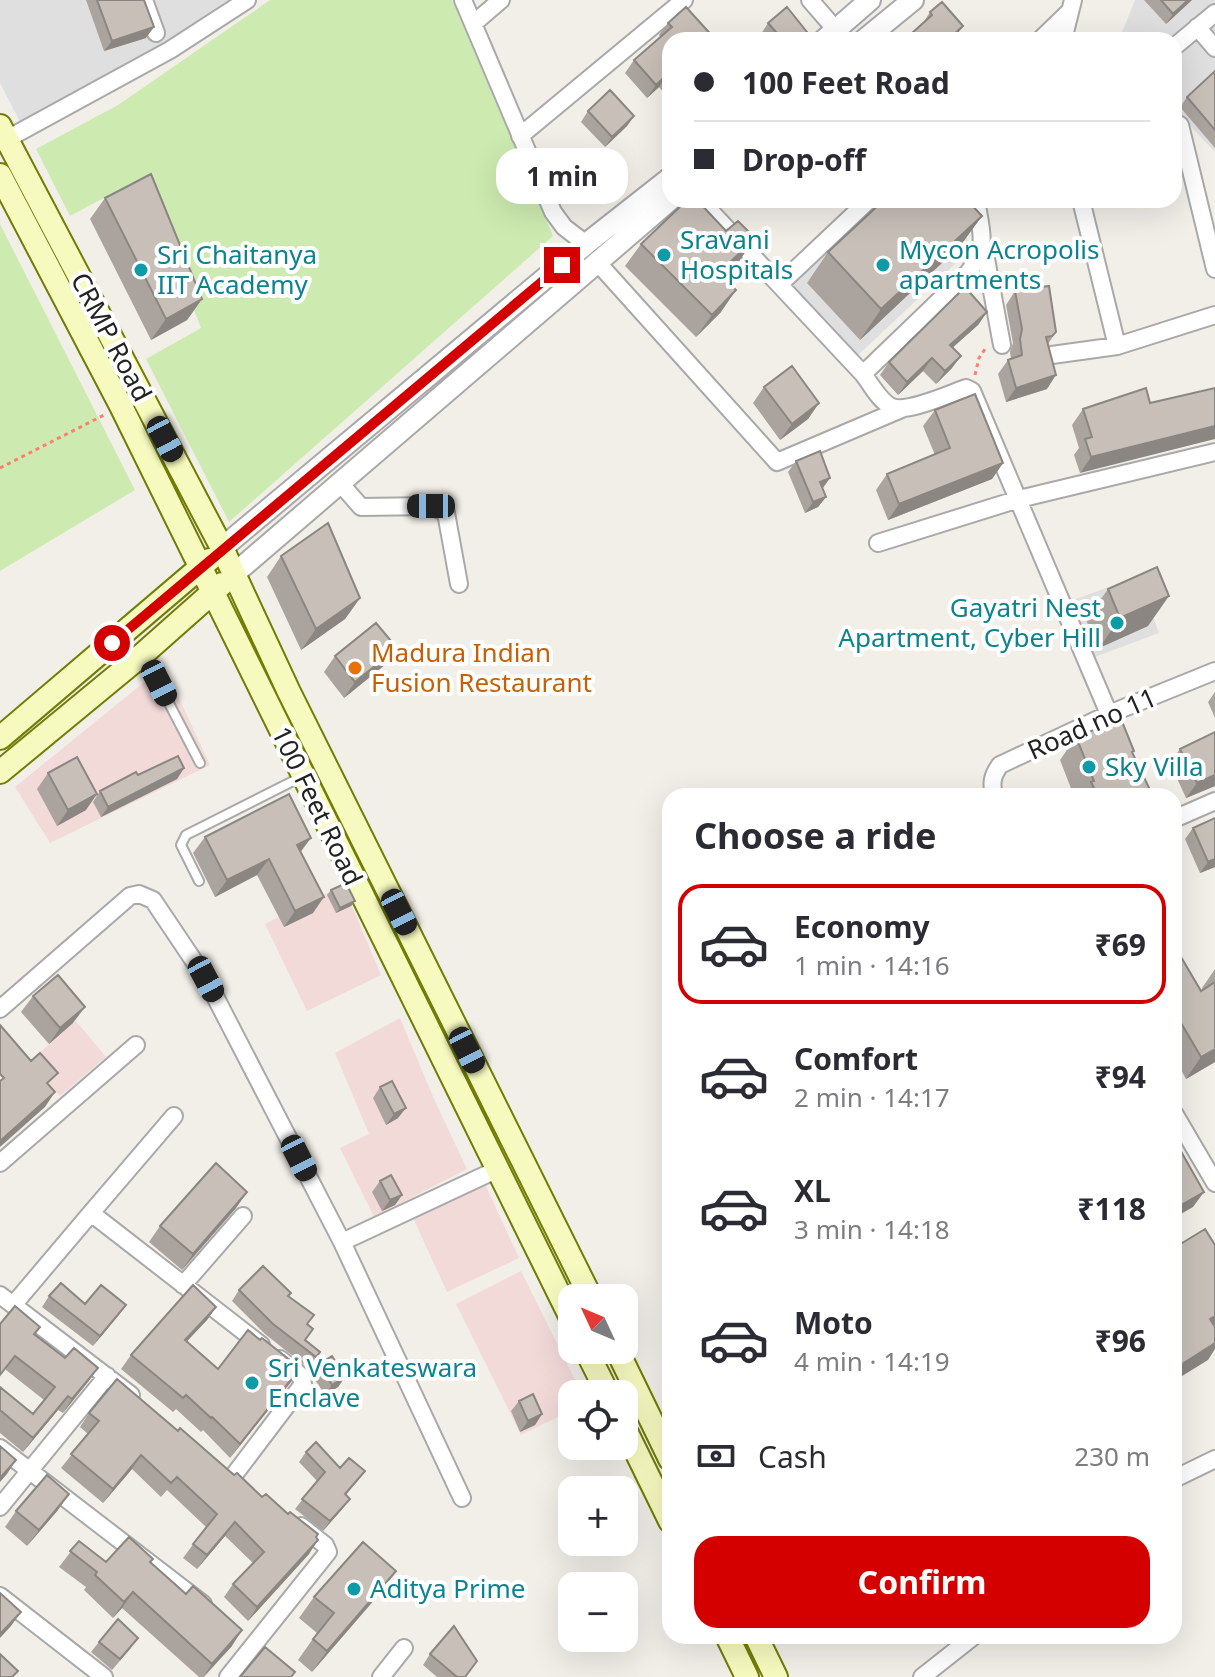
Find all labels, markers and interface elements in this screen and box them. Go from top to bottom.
text: 100 Feet Road [742,62,950,103]
text: Drop-off [742,139,866,180]
callout: 1 min [496,149,628,205]
text: 1 min [526,158,598,194]
place label: Sravani Hospitals [680,221,793,287]
place label: Mycon Acropolis apartments [899,231,1100,297]
place label: Sri Chaitanya IIT Academy [157,236,317,302]
marker: Sravani Hospitals [655,246,673,264]
route end [544,247,580,283]
marker: Mycon Acropolis apartments [874,256,892,274]
marker: Sri Chaitanya IIT Academy [132,261,150,279]
street label: CRMP Road [63,266,161,407]
car [143,412,187,466]
car [407,494,455,518]
place label: Gayatri Nest Apartment, Cyber Hill [838,589,1101,655]
marker: Gayatri Nest Apartment, Cyber Hill [1108,614,1126,632]
route start [94,625,130,661]
place label: Madura Indian Fusion Restaurant [371,634,592,700]
car [137,656,181,710]
marker: Madura Indian Fusion Restaurant [346,659,364,677]
street label: Road no 11 [1021,679,1162,768]
street label: 100 Feet Road [264,720,372,891]
place label: Sky Villa [1105,748,1204,784]
marker: Sky Villa [1080,758,1098,776]
text: Choose a ride [694,811,936,860]
car [377,885,421,939]
text: Economy [794,906,930,947]
icon: car [698,908,770,980]
text: ₹69 [1095,924,1146,965]
text: 1 min · 14:16 [794,947,950,983]
car [184,952,228,1006]
car [445,1023,489,1077]
text: Comfort [794,1038,918,1079]
icon: car [698,1040,770,1112]
text: ₹94 [1095,1056,1146,1097]
text: 2 min · 14:17 [794,1079,950,1115]
car [277,1131,321,1185]
text: XL [794,1170,831,1211]
icon: car [698,1172,770,1244]
text: ₹118 [1077,1188,1146,1229]
text: 3 min · 14:18 [794,1211,950,1247]
north arrow [558,1284,638,1364]
map controls [558,1284,638,1652]
text: Moto [794,1302,873,1343]
icon: car [698,1304,770,1376]
text: ₹96 [1095,1320,1146,1361]
text: 4 min · 14:19 [794,1343,950,1379]
place label: Sri Venkateswara Enclave [268,1349,477,1415]
marker: Sri Venkateswara Enclave [243,1374,261,1392]
button: locate [558,1380,638,1460]
icon: cash [694,1434,738,1478]
text: Cash [758,1436,827,1477]
text: 230 m [1074,1438,1150,1474]
button: + [558,1476,638,1556]
button: Confirm [694,1536,1150,1628]
place label: Aditya Prime [370,1570,525,1606]
button: − [558,1572,638,1652]
marker: Aditya Prime [345,1580,363,1598]

